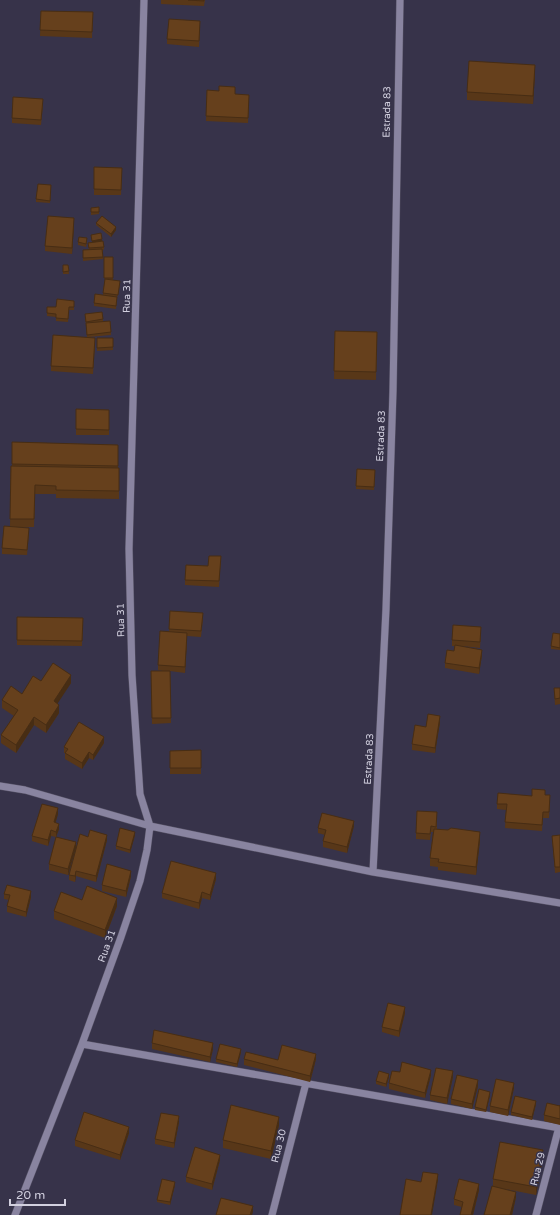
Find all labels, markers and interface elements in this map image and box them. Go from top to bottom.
street label: Estrada 83 [381,86,393,138]
street label: Rua 31 [121,279,133,313]
street label: Estrada 83 [374,410,388,462]
street label: Rua 31 [115,603,127,637]
street label: Estrada 83 [362,733,376,785]
street label: Rua 31 [96,928,118,964]
street label: Rua 30 [269,1128,289,1164]
street label: Rua 29 [528,1151,548,1187]
scale bar [10,1181,65,1207]
text: 20 m [16,1188,45,1202]

